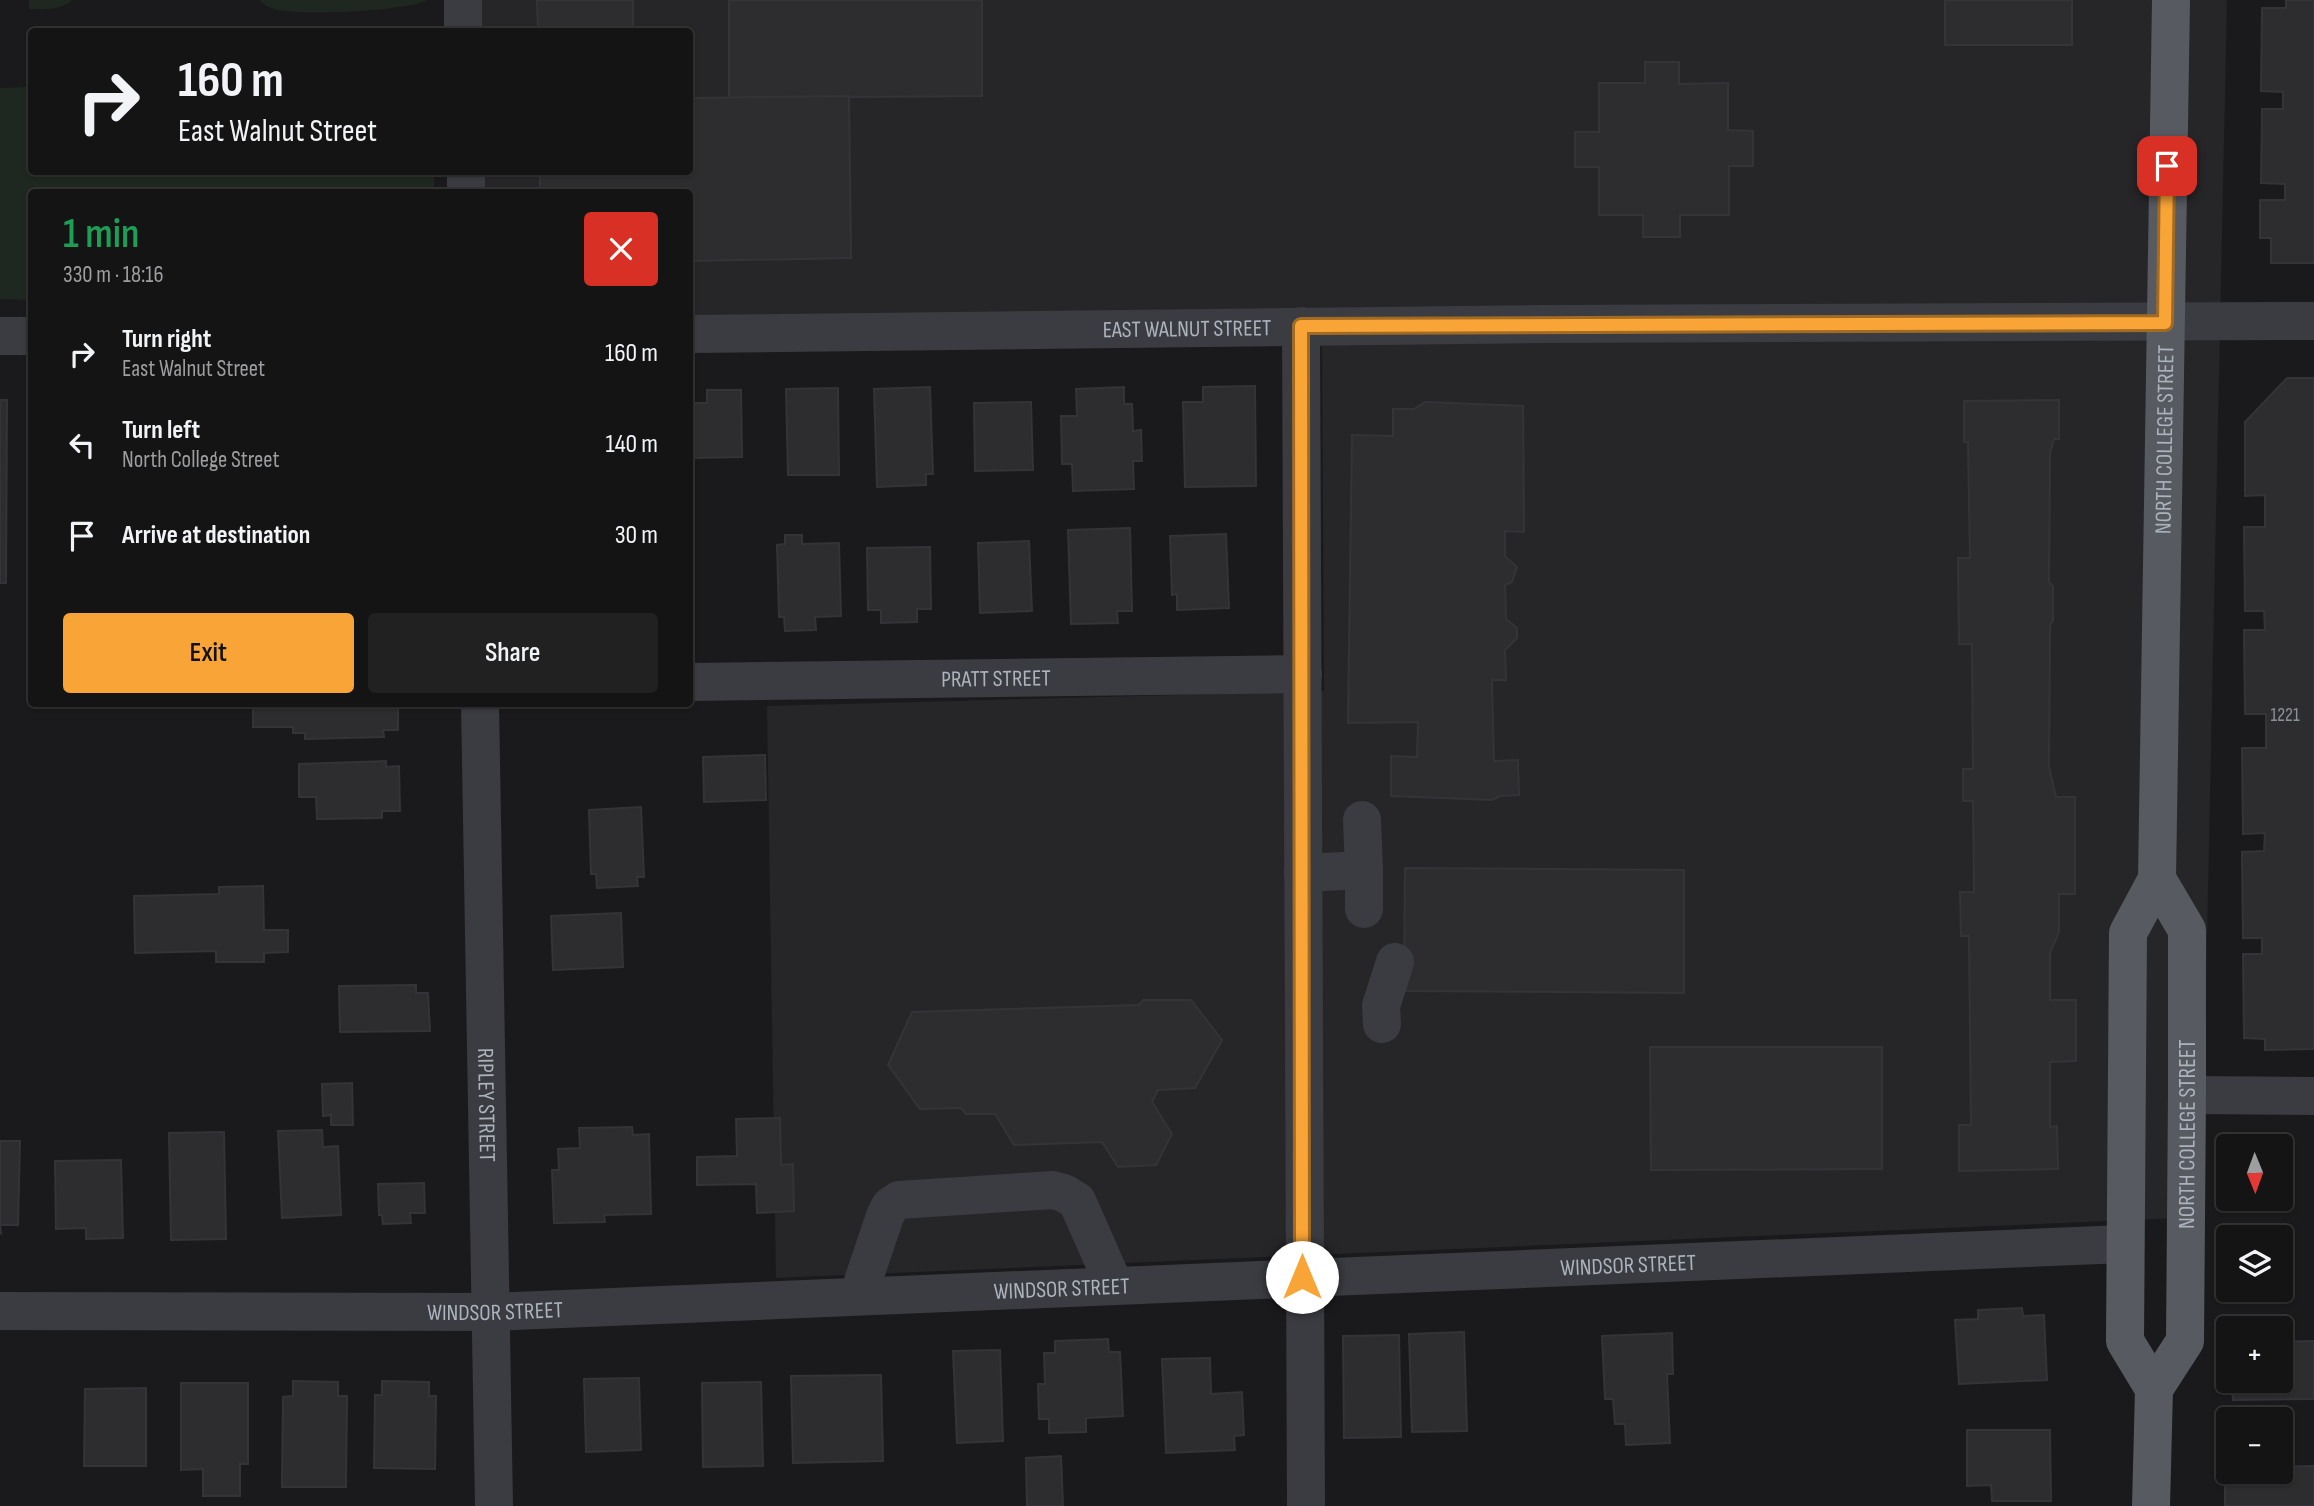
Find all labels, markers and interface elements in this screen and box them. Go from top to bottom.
text: 160 m [178,52,284,111]
icon: right [63,56,154,147]
text: East Walnut Street [178,112,377,151]
pin [2137,136,2197,196]
icon: arrive [2148,147,2186,185]
text: 1 min [63,209,139,260]
button: close [584,212,658,286]
text: 330 m · 18:16 [63,261,163,289]
street label: EAST WALNUT STREET [1102,314,1272,344]
text: Turn right [122,324,211,355]
icon: right [63,335,101,373]
text: 160 m [605,338,658,369]
street label: NORTH COLLEGE STREET [2149,345,2181,534]
text: East Walnut Street [122,355,265,383]
text: Turn left [122,415,200,446]
icon: left [63,426,101,464]
text: 140 m [606,429,658,460]
text: North College Street [122,446,279,474]
icon: arrive [63,517,101,555]
text: Arrive at destination [122,520,310,551]
text: 30 m [615,520,658,551]
button: Exit [63,613,354,693]
button: Share [368,613,658,693]
street label: PRATT STREET [941,664,1051,694]
house number: 1221 [2270,704,2300,727]
street label: NORTH COLLEGE STREET [2173,1039,2202,1229]
street label: RIPLEY STREET [471,1048,501,1162]
north arrow [2216,1134,2292,1211]
map controls [2216,1134,2293,1484]
button: layers [2216,1225,2293,1302]
position arrow [1265,1240,1339,1314]
street label: WINDSOR STREET [1560,1249,1697,1282]
street label: WINDSOR STREET [993,1272,1130,1306]
street label: WINDSOR STREET [427,1296,564,1327]
button: + [2216,1316,2293,1393]
button: − [2216,1407,2293,1484]

